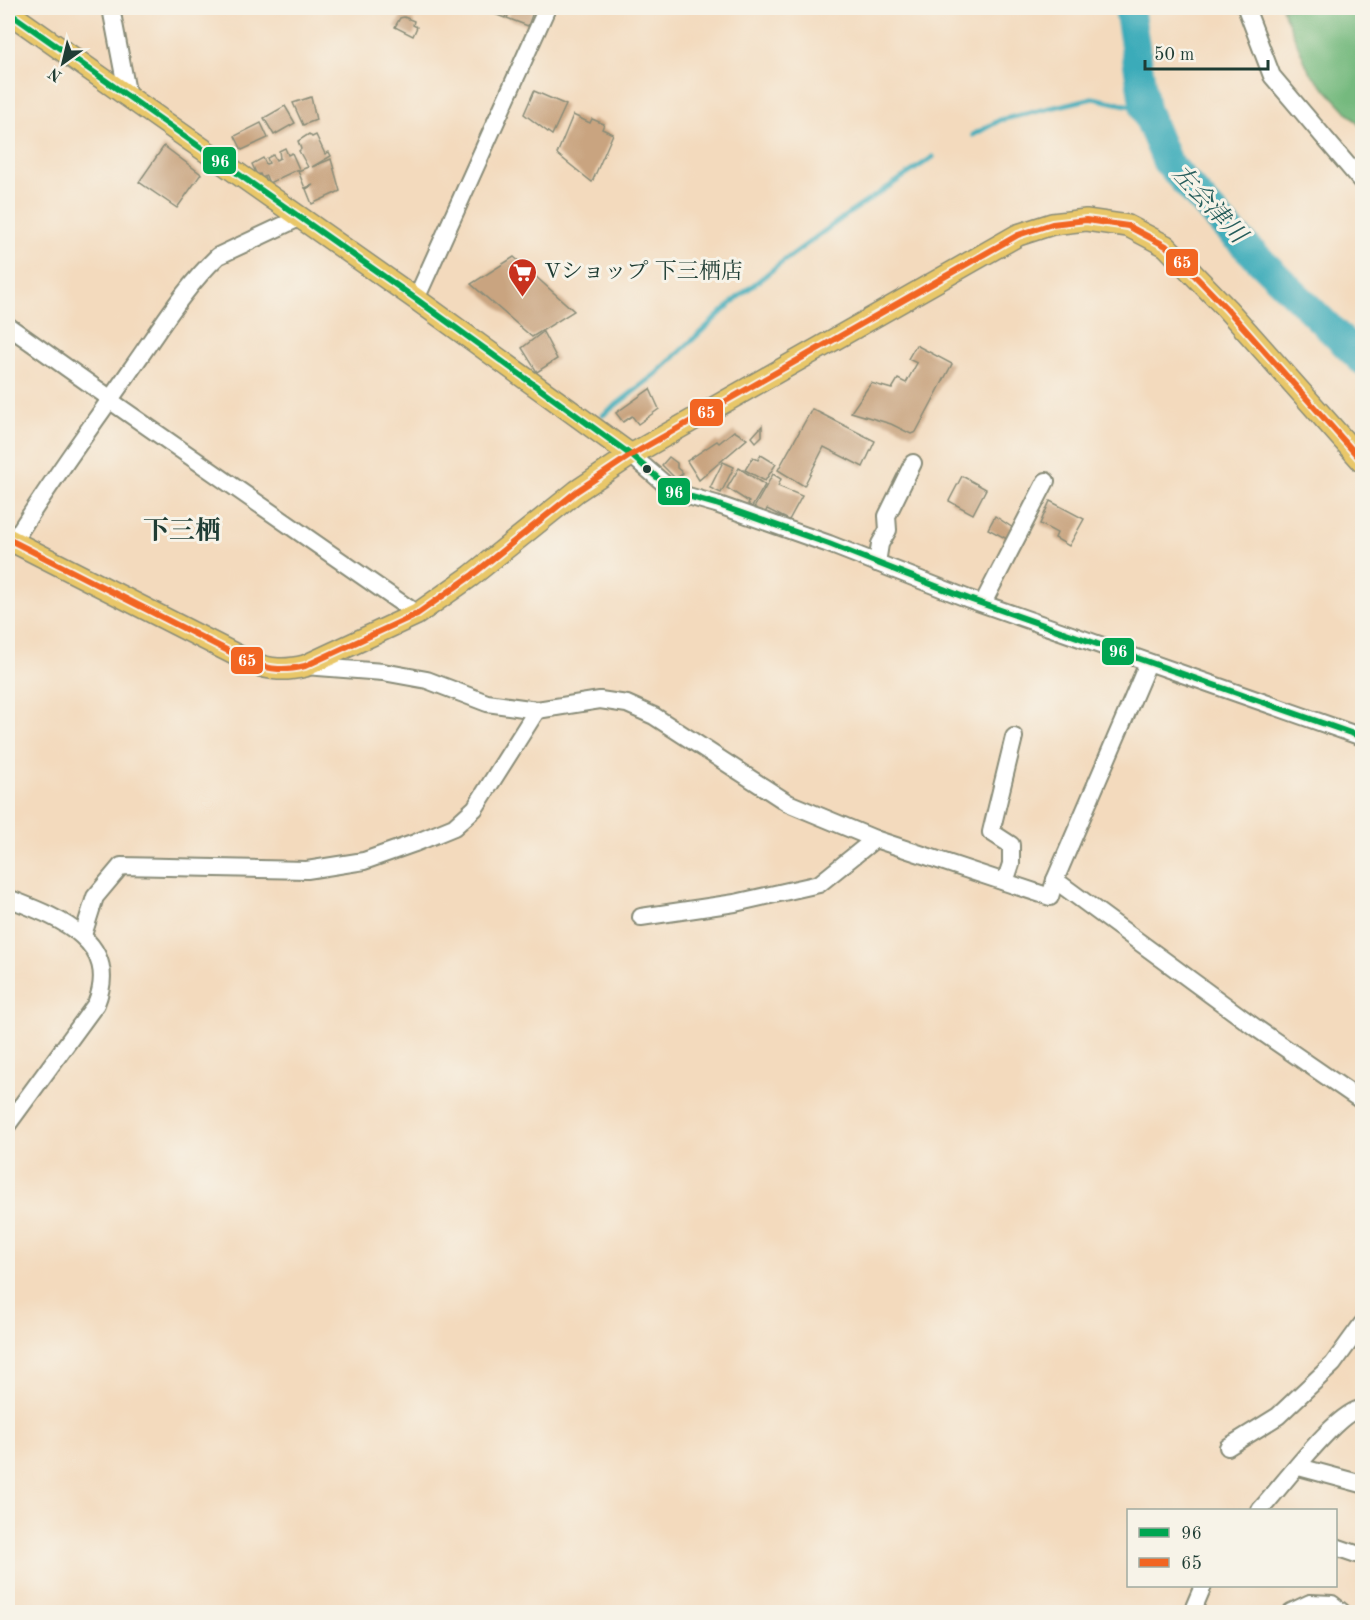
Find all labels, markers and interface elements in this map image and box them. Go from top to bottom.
north arrow [33,33,93,93]
scale bar [1145,33,1268,71]
text: 50 m [1154,46,1194,64]
text: N [46,63,65,84]
line badge: 96 [202,146,237,175]
text: 96 [211,155,229,171]
water label: 左会津川 [1166,160,1254,250]
line badge: 65 [1165,248,1199,277]
supermarket icon: Vショップ 下三栖店 [507,256,539,298]
text: 65 [1173,256,1191,272]
place label: Vショップ 下三栖店 [544,259,743,283]
line badge: 65 [689,398,724,427]
text: 65 [697,406,715,422]
unlabelled marker [641,463,653,475]
line badge: 96 [657,477,691,506]
text: 96 [665,486,683,502]
district label: 下三栖 [143,516,221,545]
line badge: 96 [1101,637,1135,666]
text: 96 [1109,645,1127,661]
line badge: 65 [230,646,264,675]
text: 65 [238,654,256,670]
legend [1127,1509,1337,1587]
text: 96 [1181,1525,1202,1543]
text: 65 [1181,1555,1202,1573]

